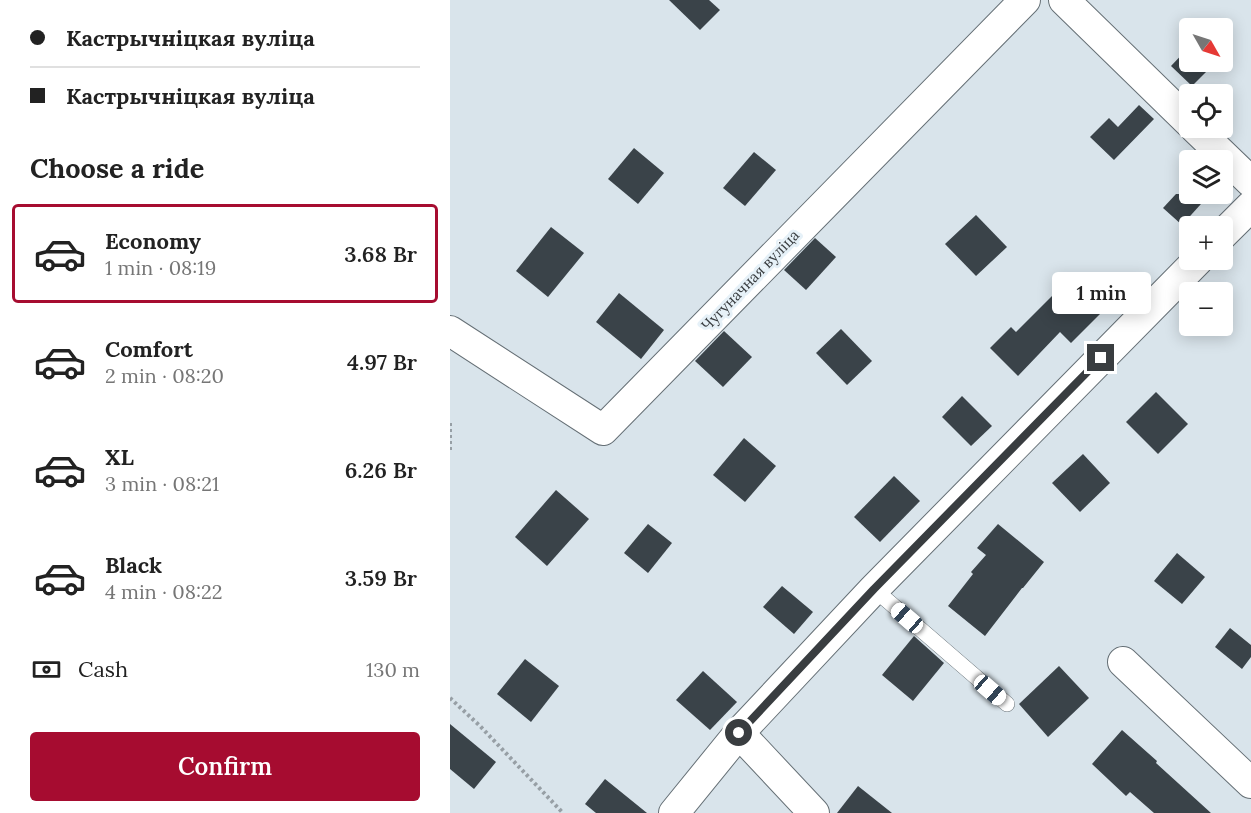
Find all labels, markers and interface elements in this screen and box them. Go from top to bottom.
north arrow [1179,18,1233,72]
map controls [1179,18,1233,336]
text: Кастрычніцкая вуліца [66,24,315,52]
text: Кастрычніцкая вуліца [66,82,315,110]
button: locate [1179,84,1233,138]
button: layers [1179,150,1233,204]
text: Choose a ride [30,151,204,185]
button: + [1179,216,1233,270]
street label: Чугуначная вуліца [697,225,803,334]
icon: car [33,227,87,281]
text: Economy [105,227,201,255]
text: 3.68 Br [344,240,417,268]
text: 1 min · 08:19 [105,255,216,280]
callout: 1 min [1052,271,1150,313]
text: 1 min [1076,280,1127,305]
button: − [1179,282,1233,336]
icon: car [33,335,87,389]
text: Comfort [105,335,193,363]
route end [1087,344,1114,371]
text: 4.97 Br [347,348,417,376]
text: 2 min · 08:20 [105,363,224,388]
icon: car [33,443,87,497]
text: XL [105,443,134,471]
text: 6.26 Br [345,456,417,484]
text: 3 min · 08:21 [105,471,219,496]
icon: car [33,551,87,605]
text: Black [105,551,162,579]
text: 3.59 Br [345,564,417,592]
text: 4 min · 08:22 [105,579,222,604]
car [888,599,926,637]
icon: cash [30,653,63,686]
text: Cash [78,655,128,683]
text: 130 m [366,657,420,682]
car [971,671,1009,709]
route start [725,719,752,746]
button: Confirm [30,732,420,801]

